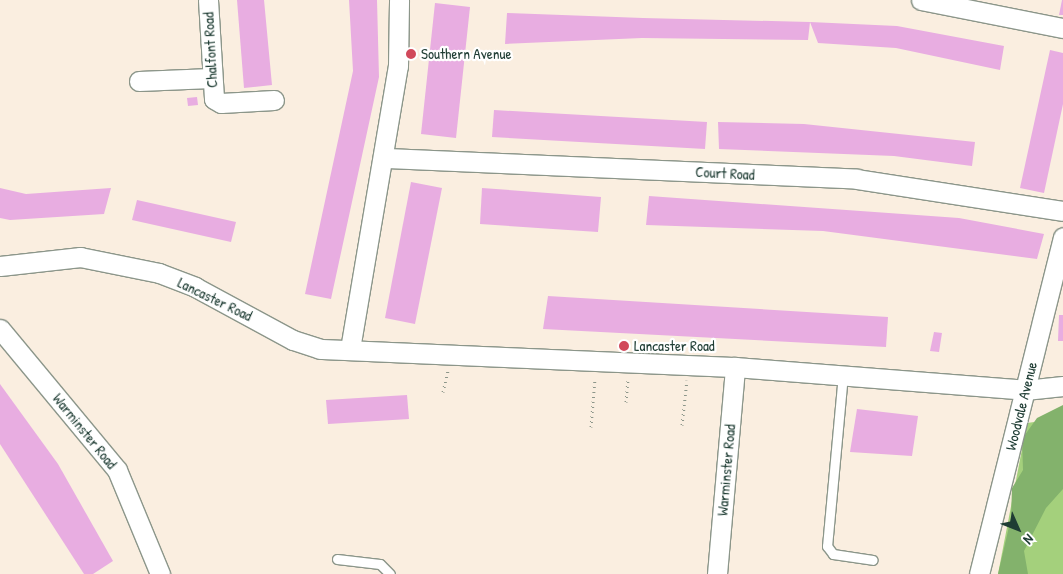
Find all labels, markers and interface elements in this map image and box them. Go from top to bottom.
street label: Chalfont Road [199,12,221,88]
place label: Southern Avenue [421,45,511,63]
marker: Southern Avenue [405,48,417,60]
street label: Court Road [695,162,755,184]
street label: Lancaster Road [175,273,255,325]
place label: Lancaster Road [634,337,715,355]
marker: Lancaster Road [618,340,630,352]
street label: Woodvale Avenue [1001,360,1041,452]
street label: Warminster Road [49,390,121,472]
street label: Warminster Road [713,423,739,517]
north arrow [993,504,1043,554]
text: N [1020,530,1039,549]

